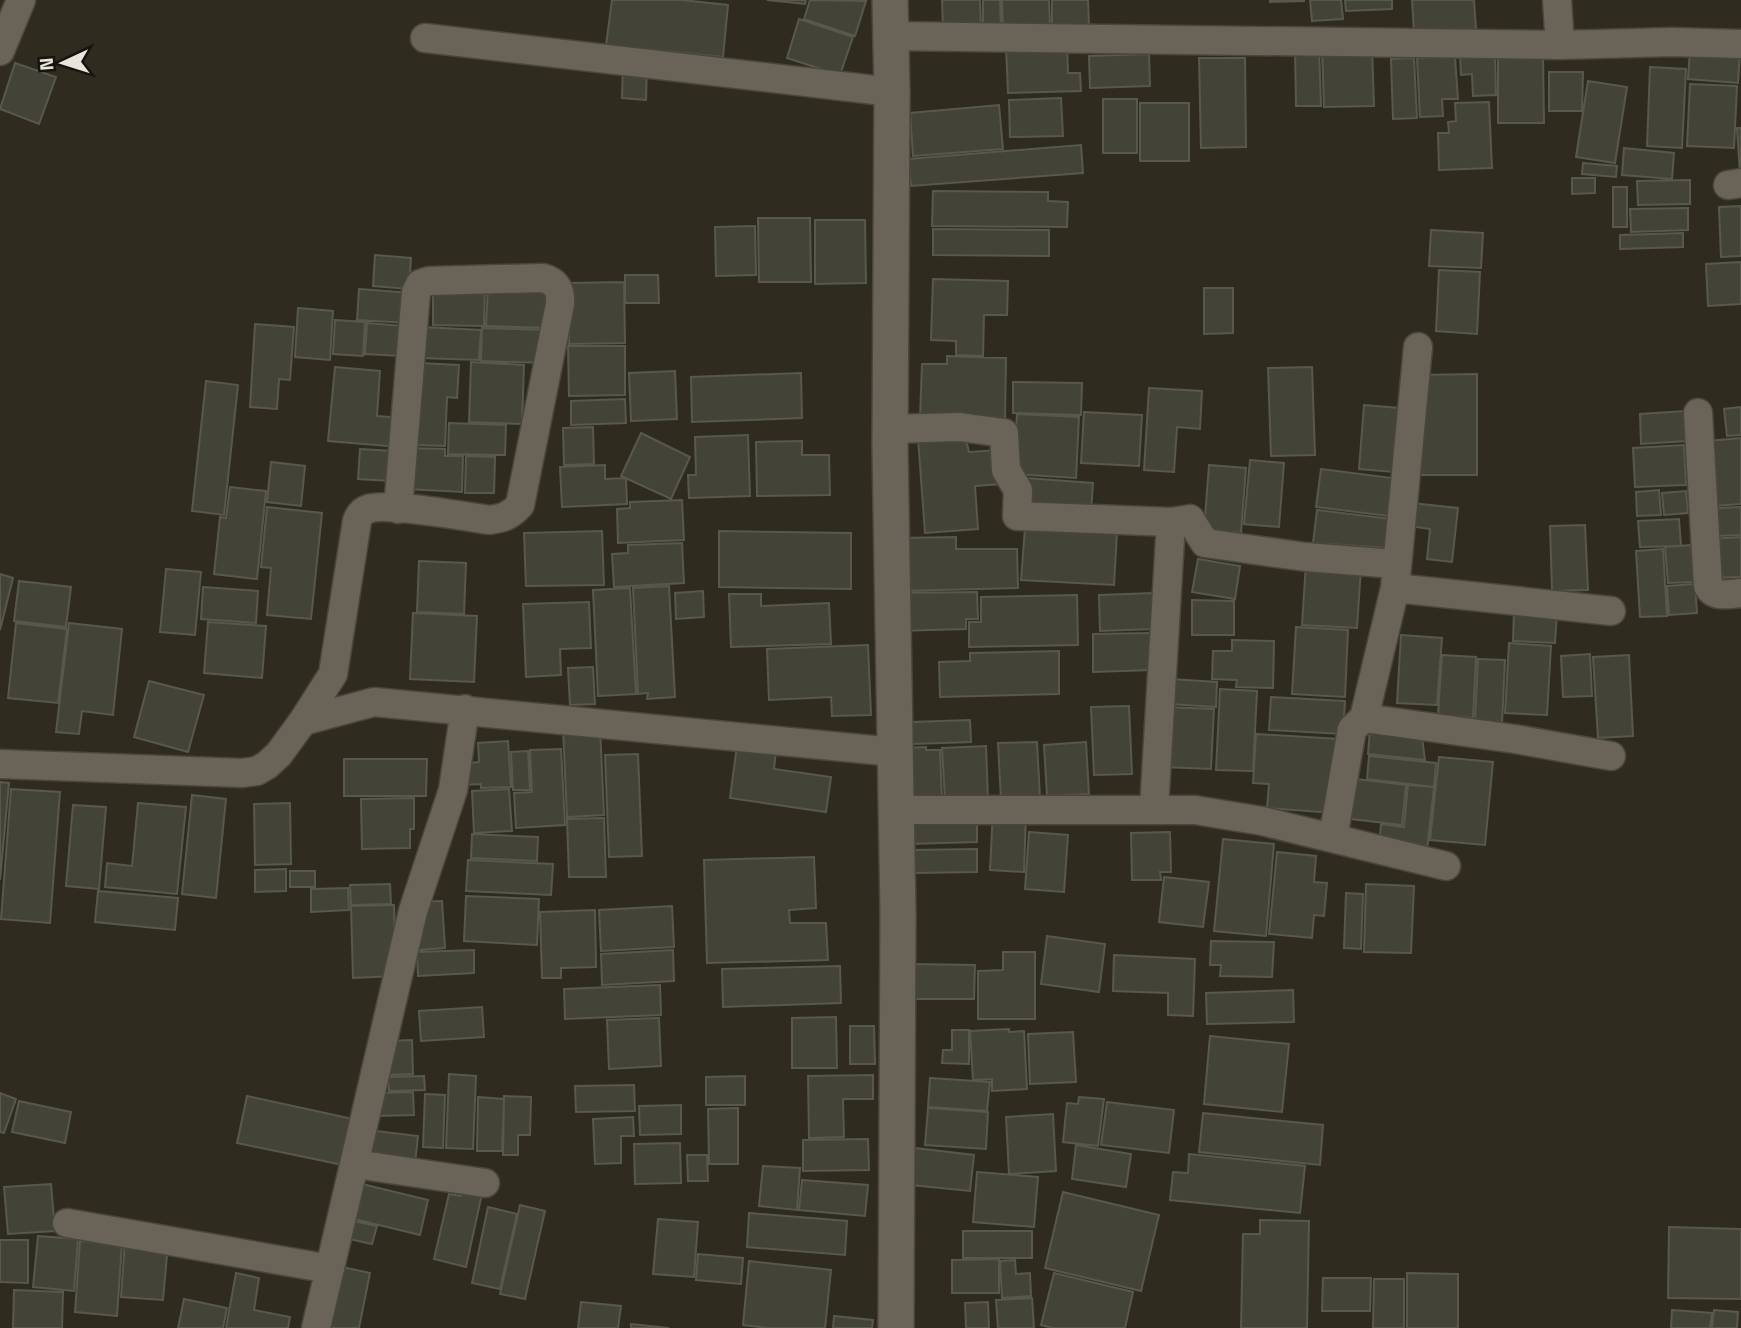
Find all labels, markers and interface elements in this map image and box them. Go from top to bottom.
north arrow [28,28,98,98]
text: N [31,57,60,72]

